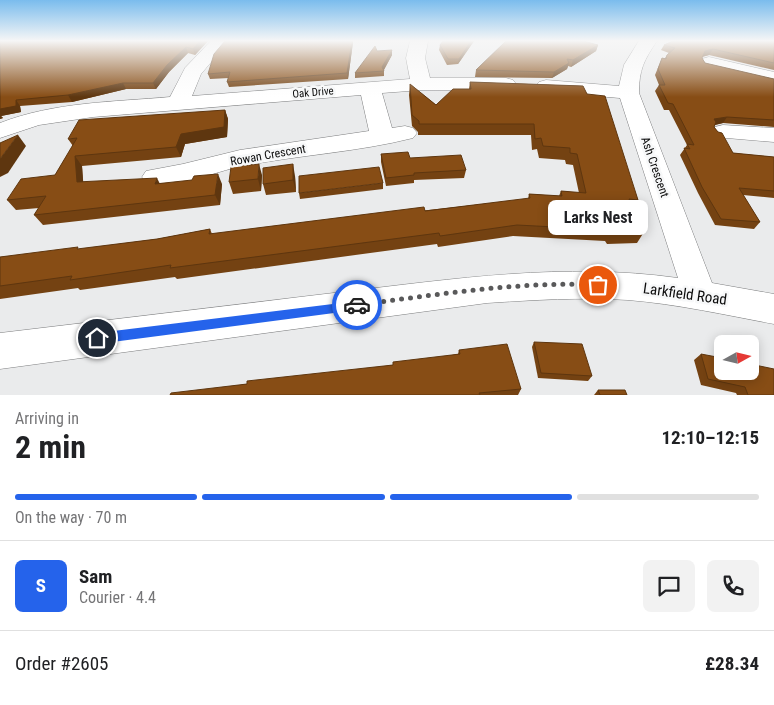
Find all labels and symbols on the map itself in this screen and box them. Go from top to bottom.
street label: Oak Drive [292,84,334,101]
street label: Ash Crescent [638,135,672,199]
street label: Rowan Crescent [229,141,307,169]
callout: Larks Nest [548,200,648,235]
pin [577,264,619,306]
street label: Larkfield Road [642,279,728,309]
courier [332,280,382,330]
pin [76,317,118,359]
north arrow [714,335,759,380]

